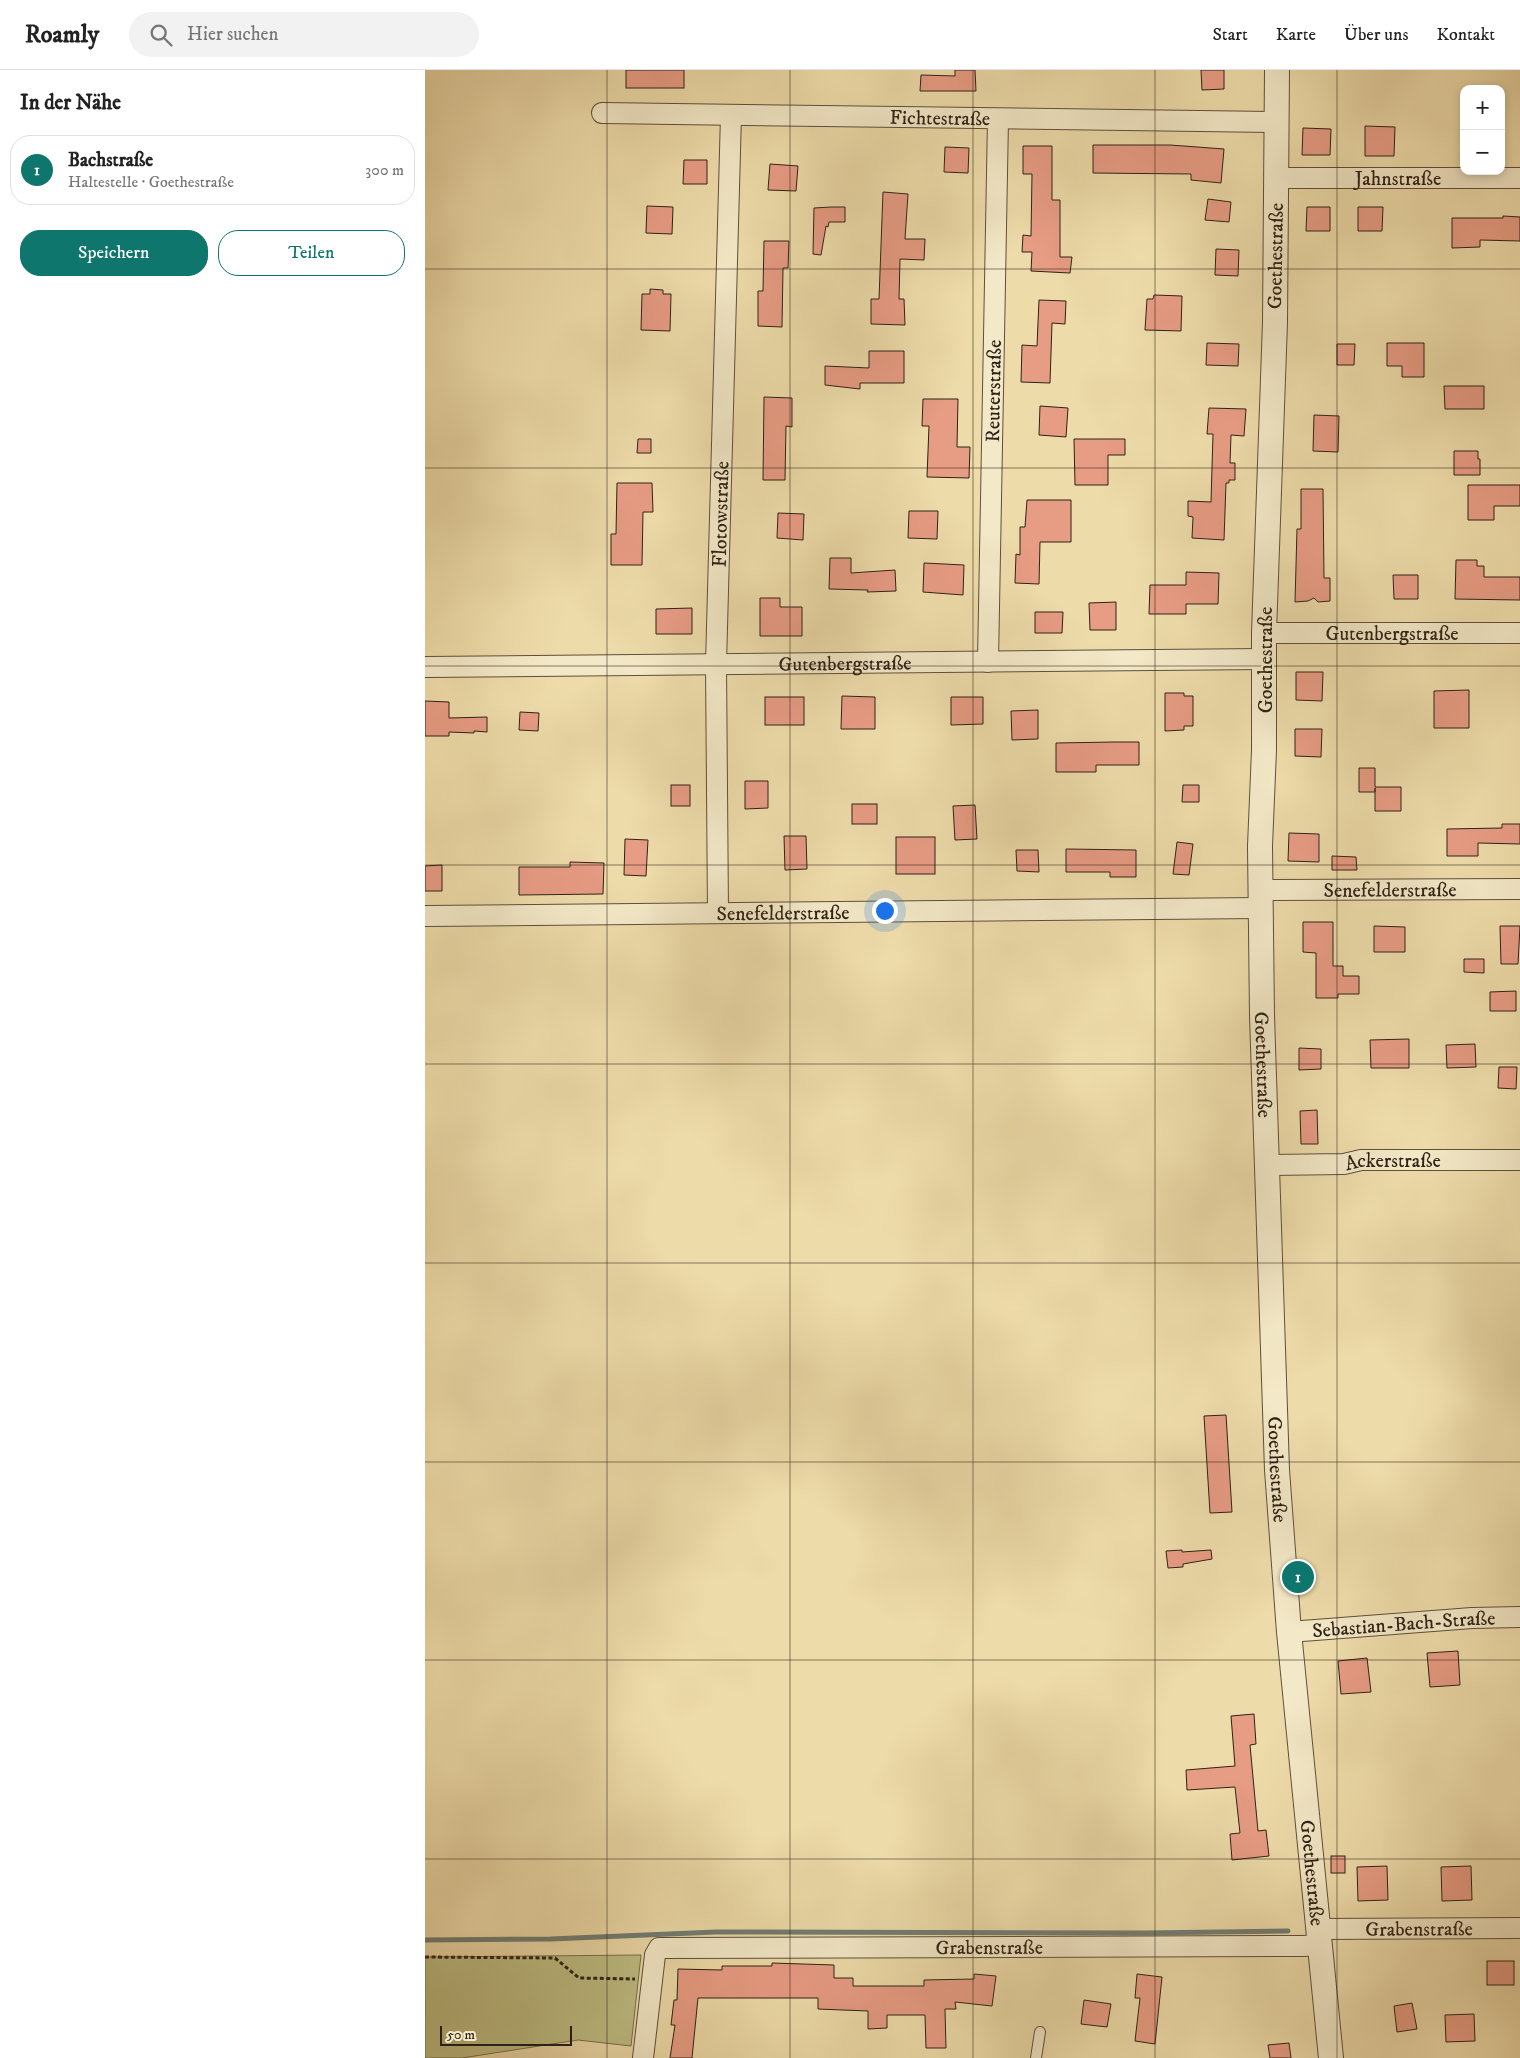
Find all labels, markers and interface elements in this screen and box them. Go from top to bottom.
search box [129,12,479,57]
text: Roamly [25,20,99,50]
icon: search [147,21,175,49]
text: Hier suchen [187,23,278,46]
text: Start [1212,24,1248,46]
text: Karte [1276,24,1316,46]
text: Über uns [1344,24,1408,46]
text: Kontakt [1436,24,1495,46]
map controls [1460,85,1505,175]
button: + [1460,85,1505,130]
text: In der Nähe [20,90,121,116]
street label: Fichtestraße [890,106,990,132]
button: − [1460,130,1505,175]
text: Bachstraße [68,149,153,172]
text: 1 [34,160,40,180]
text: 300 m [365,160,404,180]
street label: Jahnstraße [1353,167,1441,192]
text: Haltestelle · Goethestraße [68,172,234,192]
street label: Goethestraße [1263,203,1290,309]
button: Speichern [20,230,208,276]
button: Teilen [218,230,405,276]
street label: Reuterstraße [981,339,1008,443]
street label: Flotowstraße [708,461,736,568]
street label: Goethestraße [1254,607,1279,713]
street label: Gutenbergstraße [1325,622,1459,647]
street label: Gutenbergstraße [778,651,912,678]
street label: Senefelderstraße [1323,878,1457,904]
your location [872,898,898,924]
street label: Senefelderstraße [716,901,850,927]
street label: Goethestraße [1248,1011,1276,1118]
street label: Ackerstraße [1342,1149,1441,1177]
street label: Goethestraße [1261,1416,1292,1524]
pin: 1 [1282,1558,1314,1596]
street label: Sebastian-Bach-Straße [1311,1607,1496,1644]
street label: Goethestraße [1294,1819,1329,1927]
street label: Grabenstraße [1365,1917,1473,1943]
street label: Grabenstraße [935,1936,1043,1961]
scale bar [440,2023,573,2046]
text: 50 m [447,2026,475,2044]

